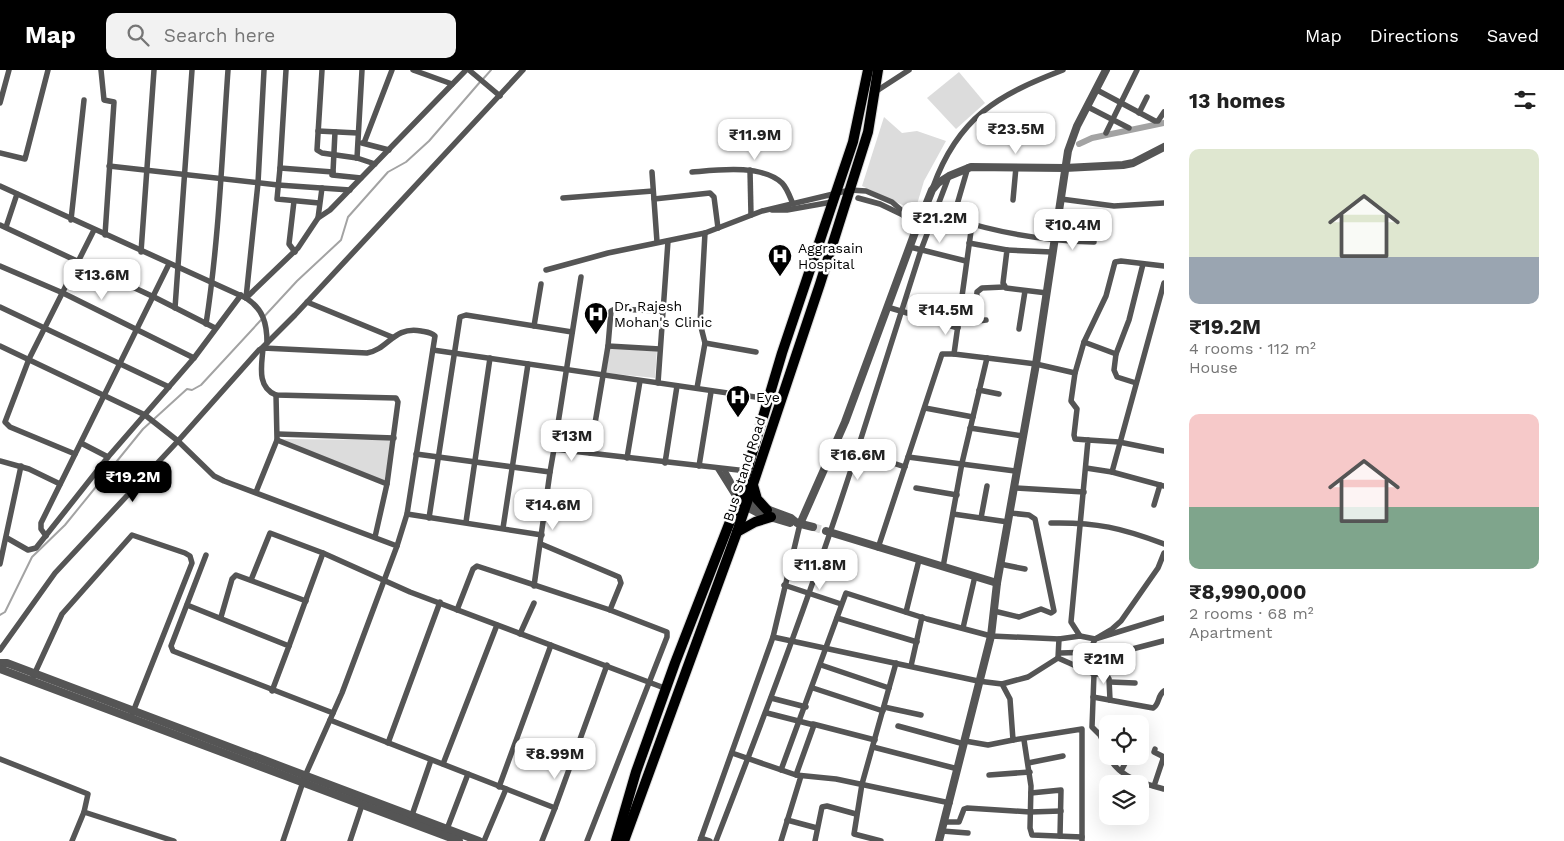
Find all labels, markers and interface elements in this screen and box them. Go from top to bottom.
search box [106,13,456,58]
text: Map [25,21,76,49]
icon: search [124,21,152,49]
text: Search here [164,24,275,47]
text: Map [1305,25,1342,46]
text: Directions [1370,25,1459,46]
text: Saved [1487,25,1539,46]
icon: filters [1511,86,1539,114]
text: 13 homes [1189,88,1285,113]
pin: ₹23.5M [975,112,1057,155]
pin: ₹11.9M [714,118,796,161]
text: ₹23.5M [987,119,1045,138]
text: ₹11.9M [729,125,781,144]
icon: home [1319,181,1409,271]
pin: ₹21.2M [899,202,981,244]
text: ₹21.2M [913,208,967,227]
pin: ₹10.4M [1032,208,1114,251]
text: ₹10.4M [1045,215,1101,234]
place label: Aggrasain Hospital [798,240,863,272]
hospital icon: Aggrasain Hospital [767,243,793,277]
pin: ₹13.6M [61,258,143,301]
text: ₹13.6M [75,265,129,284]
pin: ₹14.5M [905,294,987,336]
place label: Dr. Rajesh Mohan's Clinic [614,298,712,330]
text: ₹14.5M [918,300,974,319]
hospital icon: Dr. Rajesh Mohan's Clinic [583,301,609,335]
text: ₹19.2M [1189,314,1261,339]
text: 4 rooms · 112 m² [1189,339,1316,358]
text: House [1189,358,1238,377]
hospital icon: Eye [725,384,751,418]
place label: Eye [756,389,780,405]
street label: Bus Stand Road [720,415,768,523]
pin: ₹13M [542,420,602,462]
text: ₹13M [552,426,592,445]
pin: ₹16.6M [817,438,899,481]
text: ₹16.6M [830,445,886,464]
icon: home [1319,446,1409,536]
pin: ₹19.2M [92,460,174,503]
text: ₹19.2M [105,467,161,486]
pin: ₹14.6M [512,488,594,531]
text: ₹14.6M [525,495,581,514]
pin: ₹11.8M [779,548,861,591]
text: ₹11.8M [794,555,846,574]
text: ₹8,990,000 [1189,579,1307,604]
text: 2 rooms · 68 m² [1189,604,1314,623]
text: Apartment [1189,623,1272,642]
pin: ₹21M [1074,642,1134,685]
text: ₹21M [1084,649,1124,668]
map controls [1099,715,1149,825]
button: locate [1099,715,1149,765]
pin: ₹8.99M [514,738,596,780]
text: ₹8.99M [526,744,584,763]
button: layers [1099,775,1149,825]

